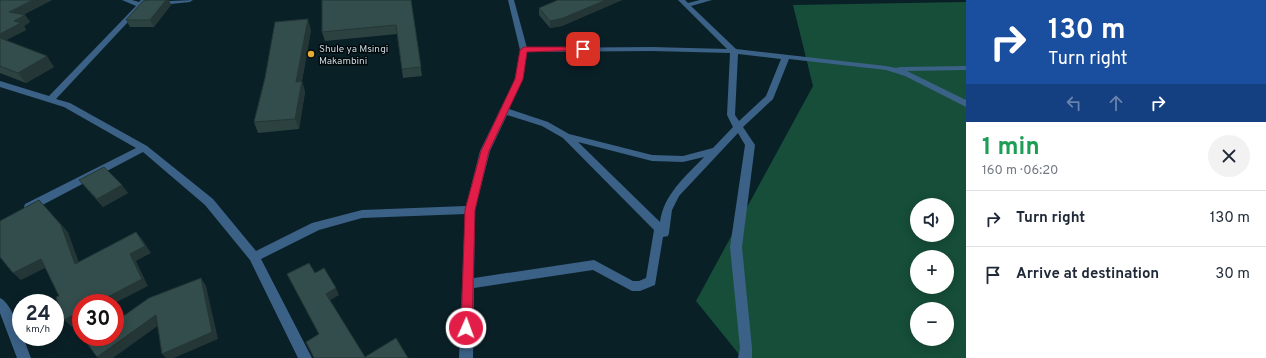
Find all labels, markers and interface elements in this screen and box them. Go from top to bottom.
text: 130 m [1048,13,1126,49]
icon: right [982,16,1034,68]
pin [566,32,600,66]
icon: arrive [572,38,594,60]
place label: Shule ya Msingi Makambini [319,43,388,68]
text: Turn right [1048,48,1128,71]
marker: Shule ya Msingi Makambini [306,49,316,59]
icon: left [1063,92,1085,114]
icon: ahead [1105,92,1127,114]
icon: right [1147,92,1169,114]
text: 1 min [982,133,1040,163]
button: close [1208,135,1250,177]
text: 160 m · 06:20 [982,163,1058,179]
map controls [910,198,954,346]
button: sound [910,198,954,242]
icon: right [982,208,1004,230]
text: Turn right [1016,209,1085,228]
text: 130 m [1210,209,1250,228]
button: + [910,250,954,294]
icon: arrive [982,264,1004,286]
text: Arrive at destination [1016,265,1159,284]
text: 30 m [1215,265,1250,284]
speed limit sign: 30 [72,294,124,346]
text: 24 [25,302,51,328]
button: − [910,302,954,346]
position arrow [445,307,487,349]
text: km/h [26,323,50,336]

